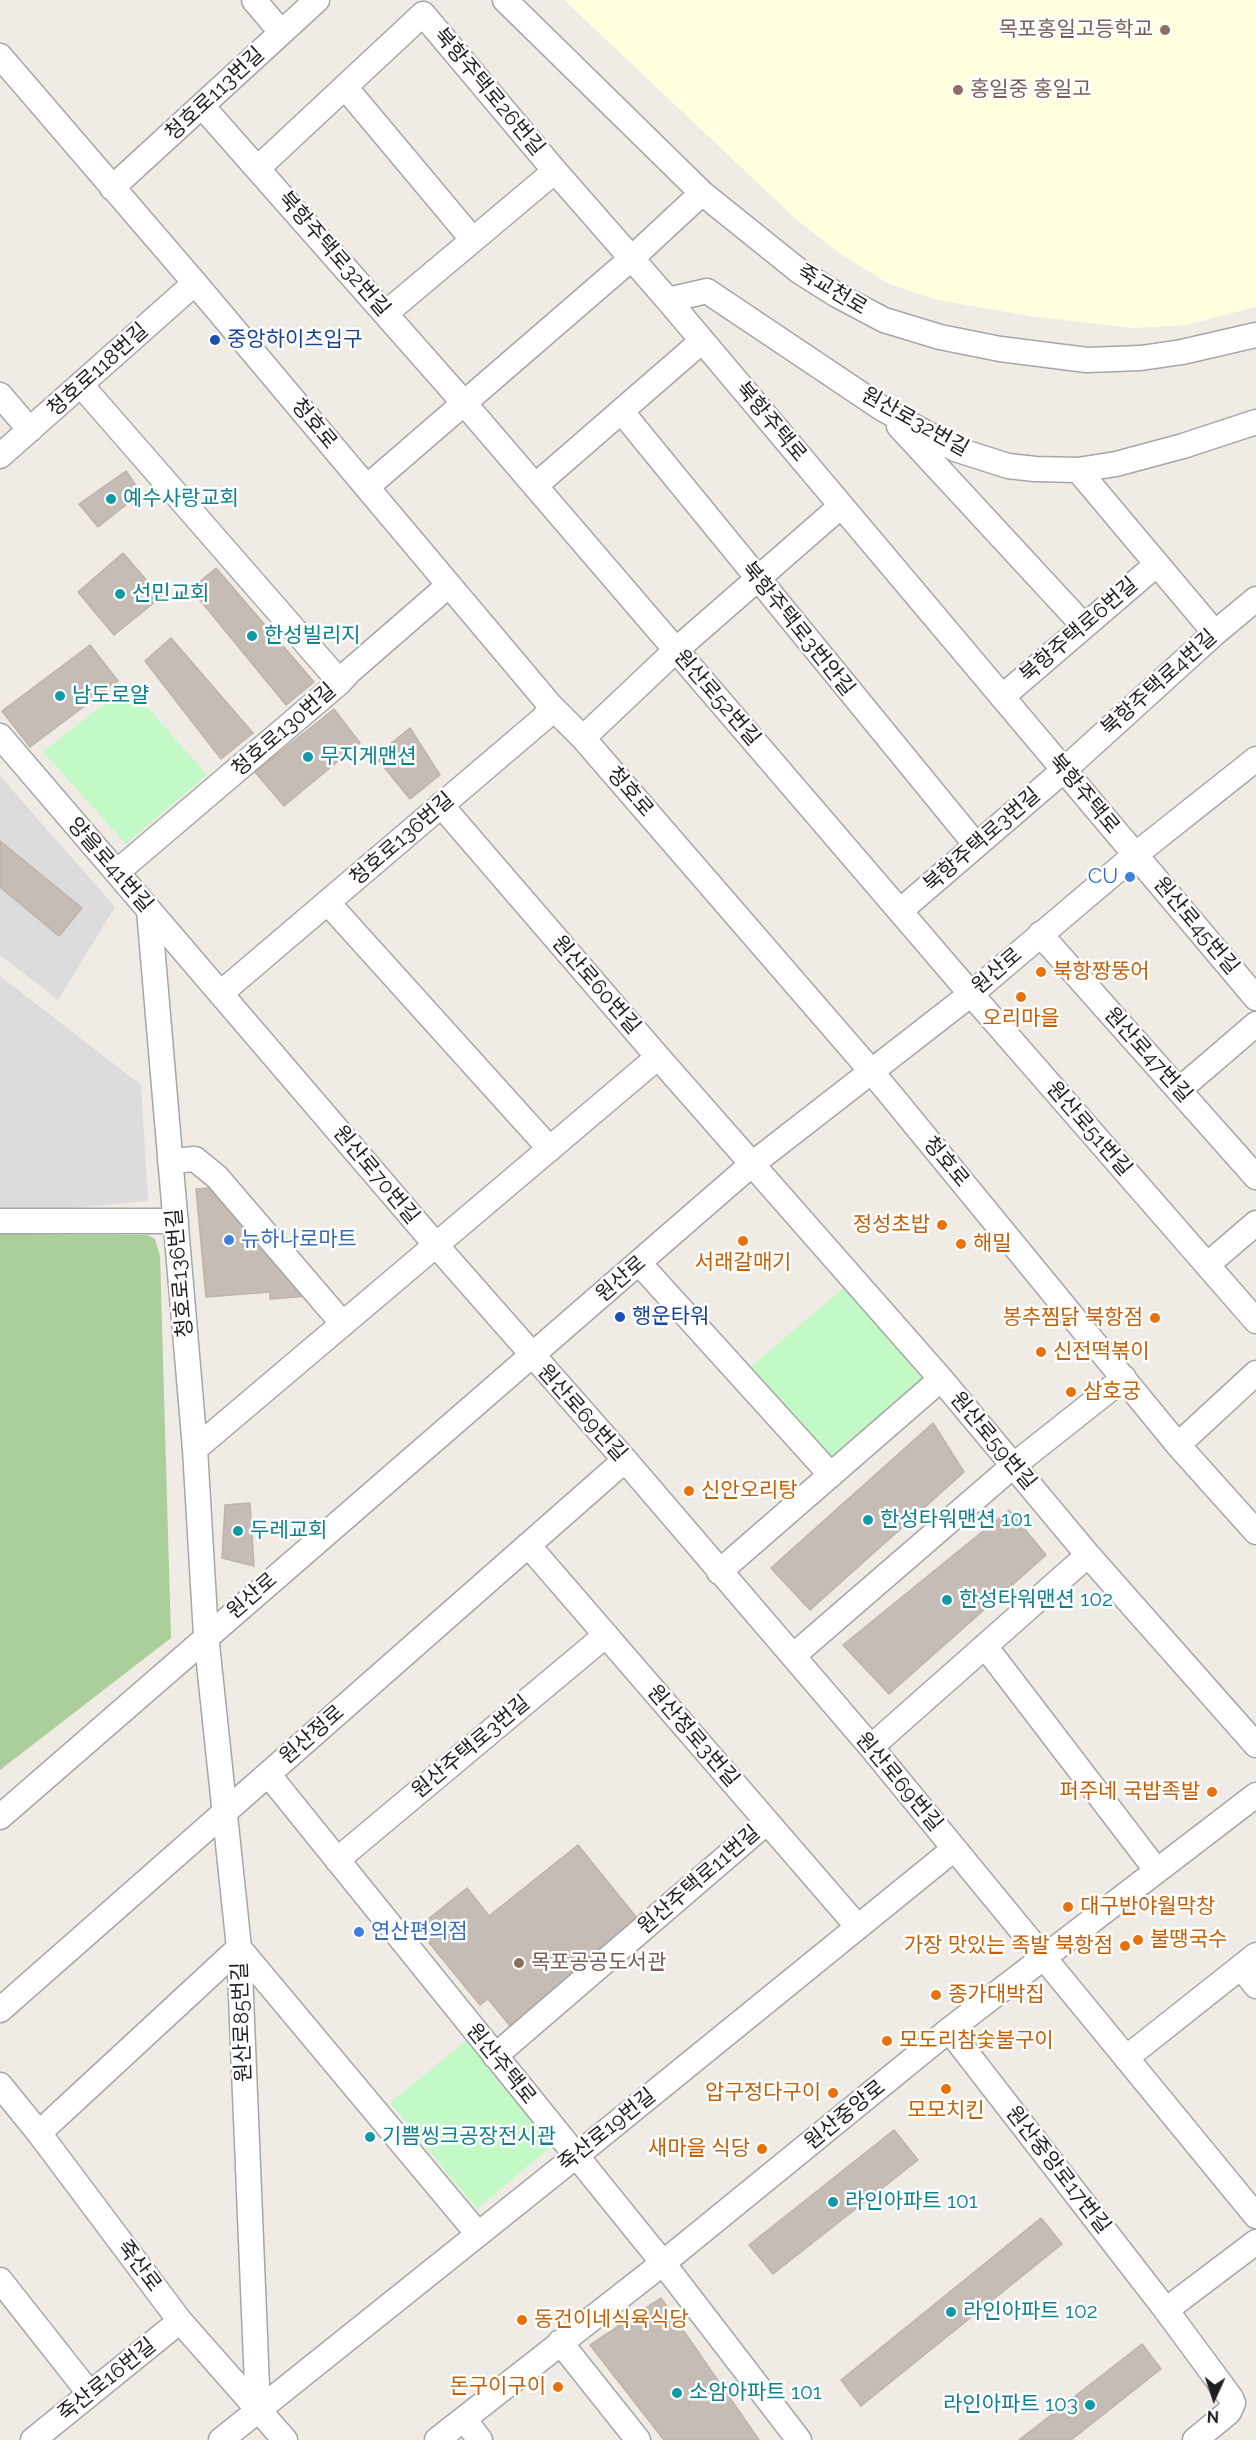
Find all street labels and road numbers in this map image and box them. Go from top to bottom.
street label: 북항주택로26번길 [428,23,550,161]
street label: 청호로113번길 [160,42,270,146]
street label: 북항주택로32번길 [273,186,395,322]
street label: 죽교천로 [792,259,872,321]
street label: 청호로118번길 [42,318,154,422]
street label: 북항주택로 [730,377,812,467]
street label: 원산로32번길 [857,382,973,462]
street label: 청호로 [286,394,342,454]
street label: 북항주택로3번안길 [736,557,860,701]
street label: 북항주택로6번길 [1015,572,1143,688]
street label: 북항주택로4번길 [1096,625,1222,741]
street label: 원산로52번길 [668,645,766,751]
street label: 청호로130번길 [227,678,341,782]
street label: 북항주택로 [1043,749,1125,839]
street label: 청호로 [601,762,659,822]
street label: 북항주택로3번길 [918,782,1046,898]
street label: 청호로136번길 [345,787,459,891]
street label: 양을로41번길 [62,813,158,917]
street label: 원산로45번길 [1148,872,1244,980]
street label: 원산로60번길 [546,931,646,1039]
street label: 원산로 [967,942,1027,1000]
street label: 원산로47번길 [1099,1002,1197,1108]
street label: 원산로51번길 [1041,1077,1137,1181]
street label: 원산로70번길 [328,1121,424,1229]
street label: 청호로 [918,1132,974,1192]
street label: 청호로136번길 [162,1207,198,1339]
street label: 원산로 [591,1250,651,1308]
street label: 원산로69번길 [532,1359,632,1467]
street label: 원산로59번길 [945,1387,1041,1495]
street label: 원산로 [222,1567,282,1625]
street label: 원산정로3번길 [642,1680,744,1792]
street label: 원산주택로3번길 [407,1690,535,1804]
street label: 원산정로 [275,1700,349,1770]
street label: 원산로69번길 [850,1727,948,1837]
street label: 원산주택로11번길 [633,1820,765,1940]
street label: 원산로85번길 [227,1961,257,2083]
street label: 원산주택로 [461,2019,541,2109]
street label: 원산중앙로 [800,2075,890,2155]
street label: 죽산로19번길 [553,2083,661,2177]
street label: 원산중앙로17번길 [1000,2101,1116,2239]
street label: 죽산로 [111,2235,167,2297]
street label: 죽산로16번길 [53,2333,161,2427]

